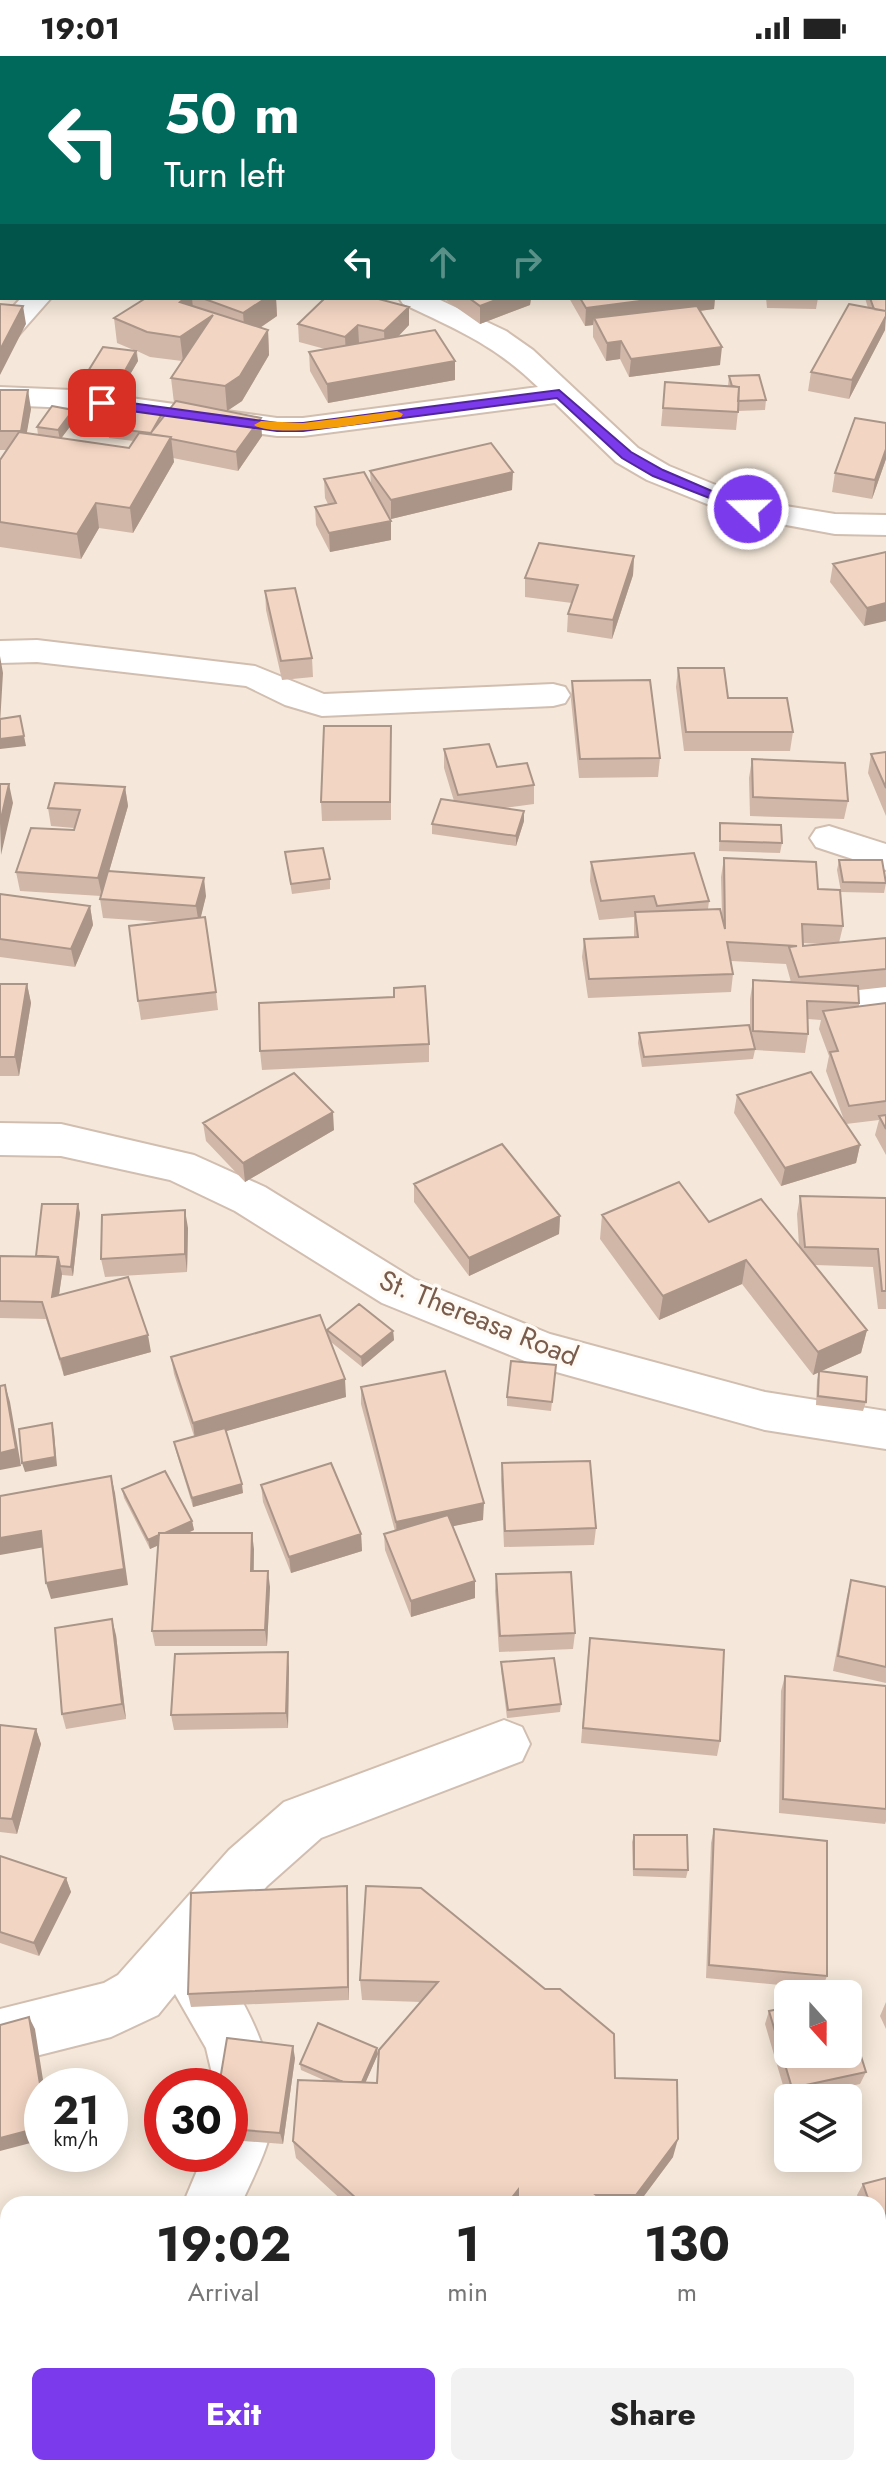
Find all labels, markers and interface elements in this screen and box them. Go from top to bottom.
text: 19:01 [40,7,120,50]
text: 50 m [164,73,300,154]
icon: left [32,88,136,192]
text: Turn left [164,148,285,200]
icon: left [337,240,381,284]
icon: ahead [421,240,465,284]
icon: right [505,240,549,284]
pin [68,369,136,437]
icon: arrive [80,381,124,425]
position arrow [706,467,790,551]
street label: St. Thereasa Road [373,1259,585,1377]
north arrow [774,1980,862,2068]
map controls [774,1980,862,2172]
speed limit sign: 30 [144,2068,248,2172]
text: 21 [53,2081,99,2139]
button: layers [774,2084,862,2172]
text: km/h [53,2125,99,2154]
text: 19:02 [156,2210,291,2279]
text: 1 [455,2210,480,2279]
text: 130 [644,2210,730,2279]
text: Arrival [188,2273,259,2311]
text: min [447,2273,488,2311]
text: m [677,2273,697,2311]
button: Exit [32,2368,435,2460]
button: Share [451,2368,854,2460]

